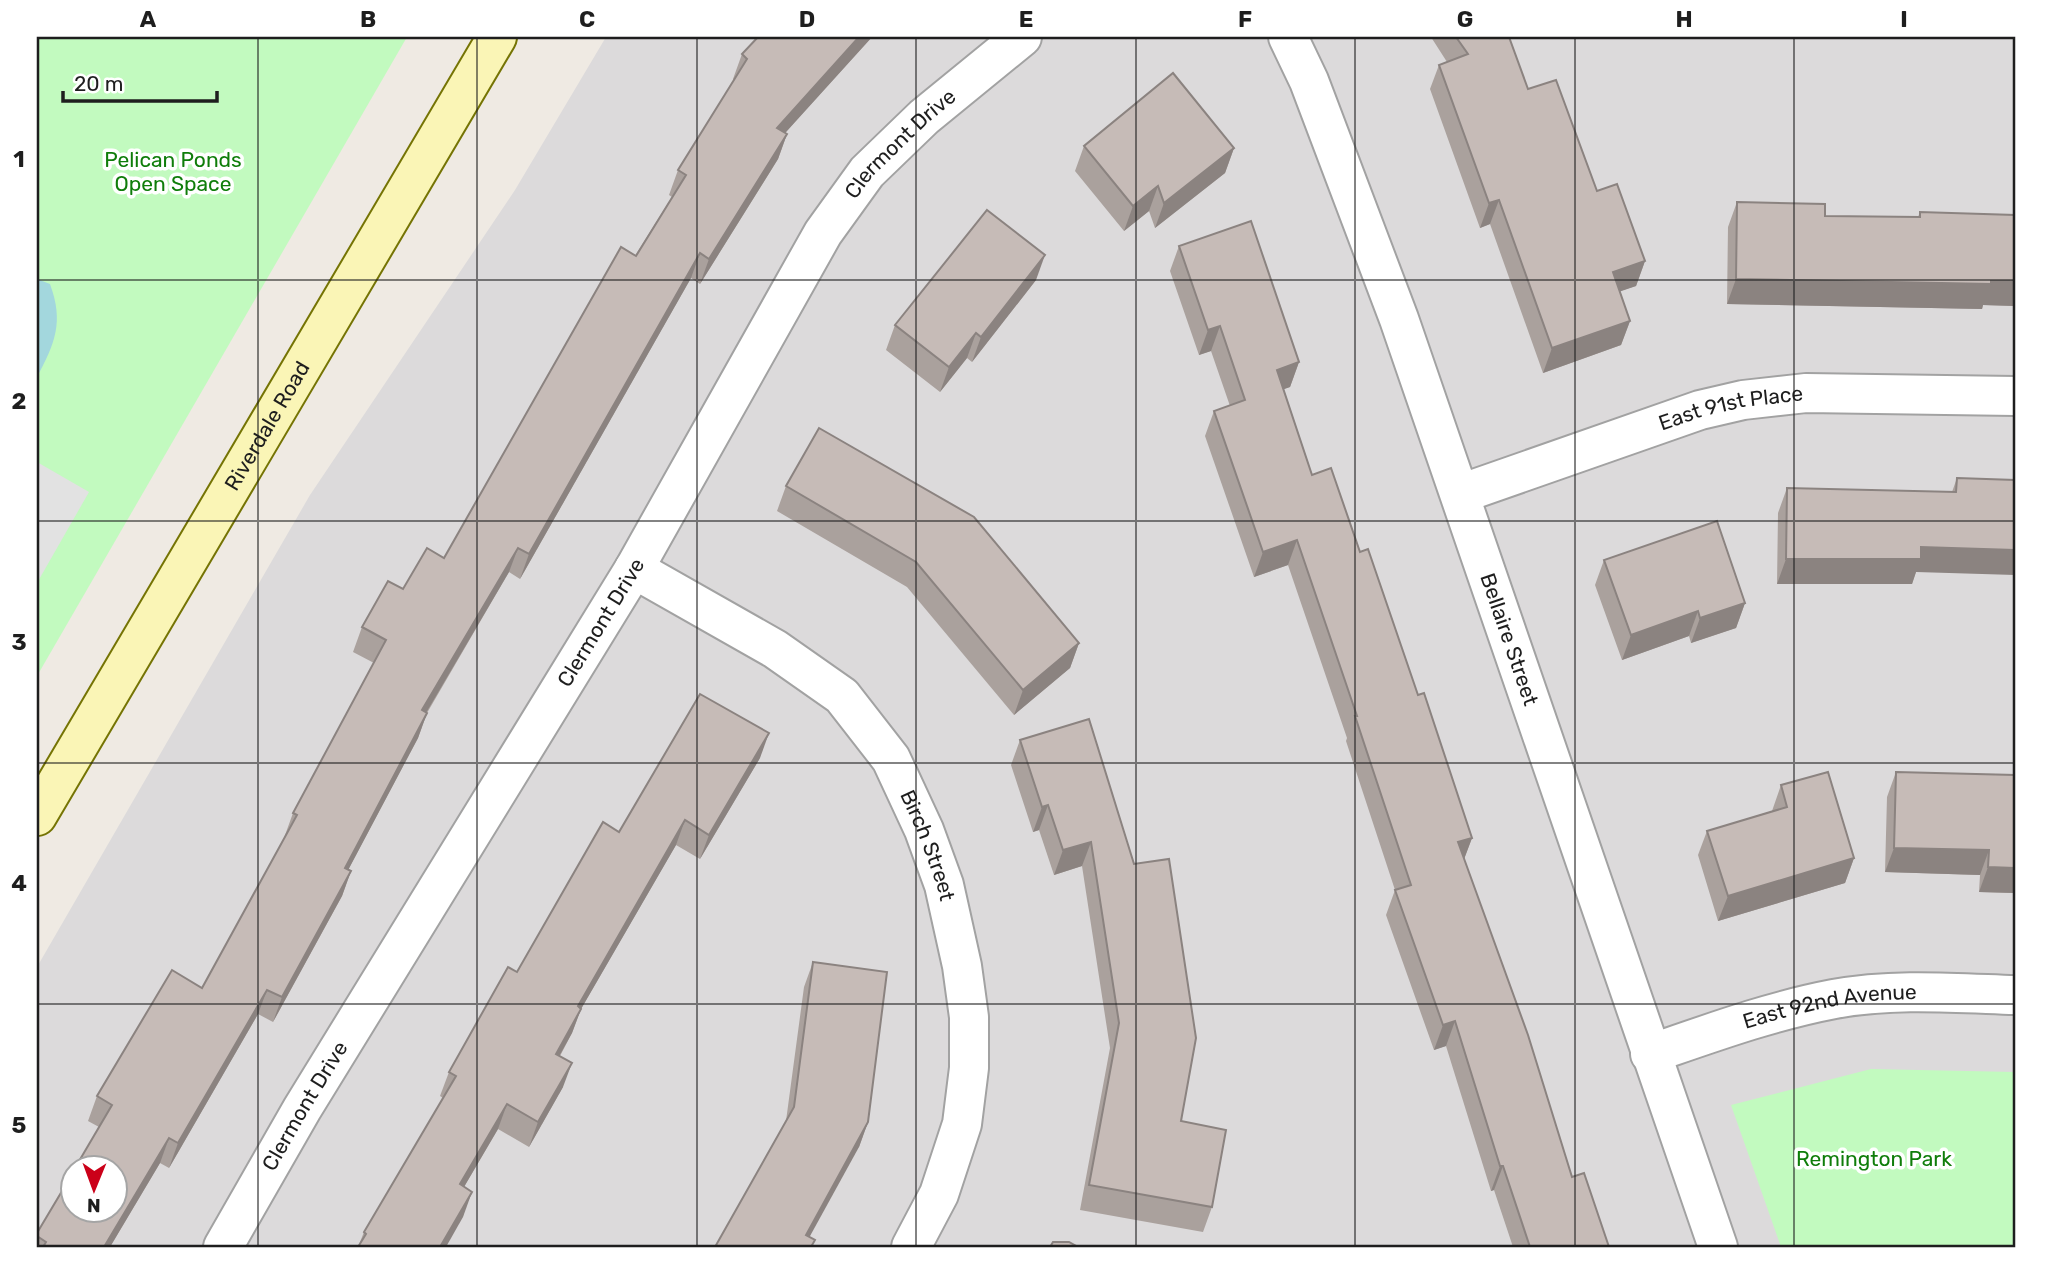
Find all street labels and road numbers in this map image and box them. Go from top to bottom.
street label: Clermont Drive [839,83,960,203]
street label: Riverdale Road [219,357,315,495]
street label: East 91st Place [1655,380,1804,436]
street label: Clermont Drive [552,554,649,691]
street label: Bellaire Street [1475,570,1544,709]
street label: Birch Street [895,786,960,903]
street label: East 92nd Avenue [1740,979,1917,1034]
street label: Clermont Drive [256,1037,353,1175]

